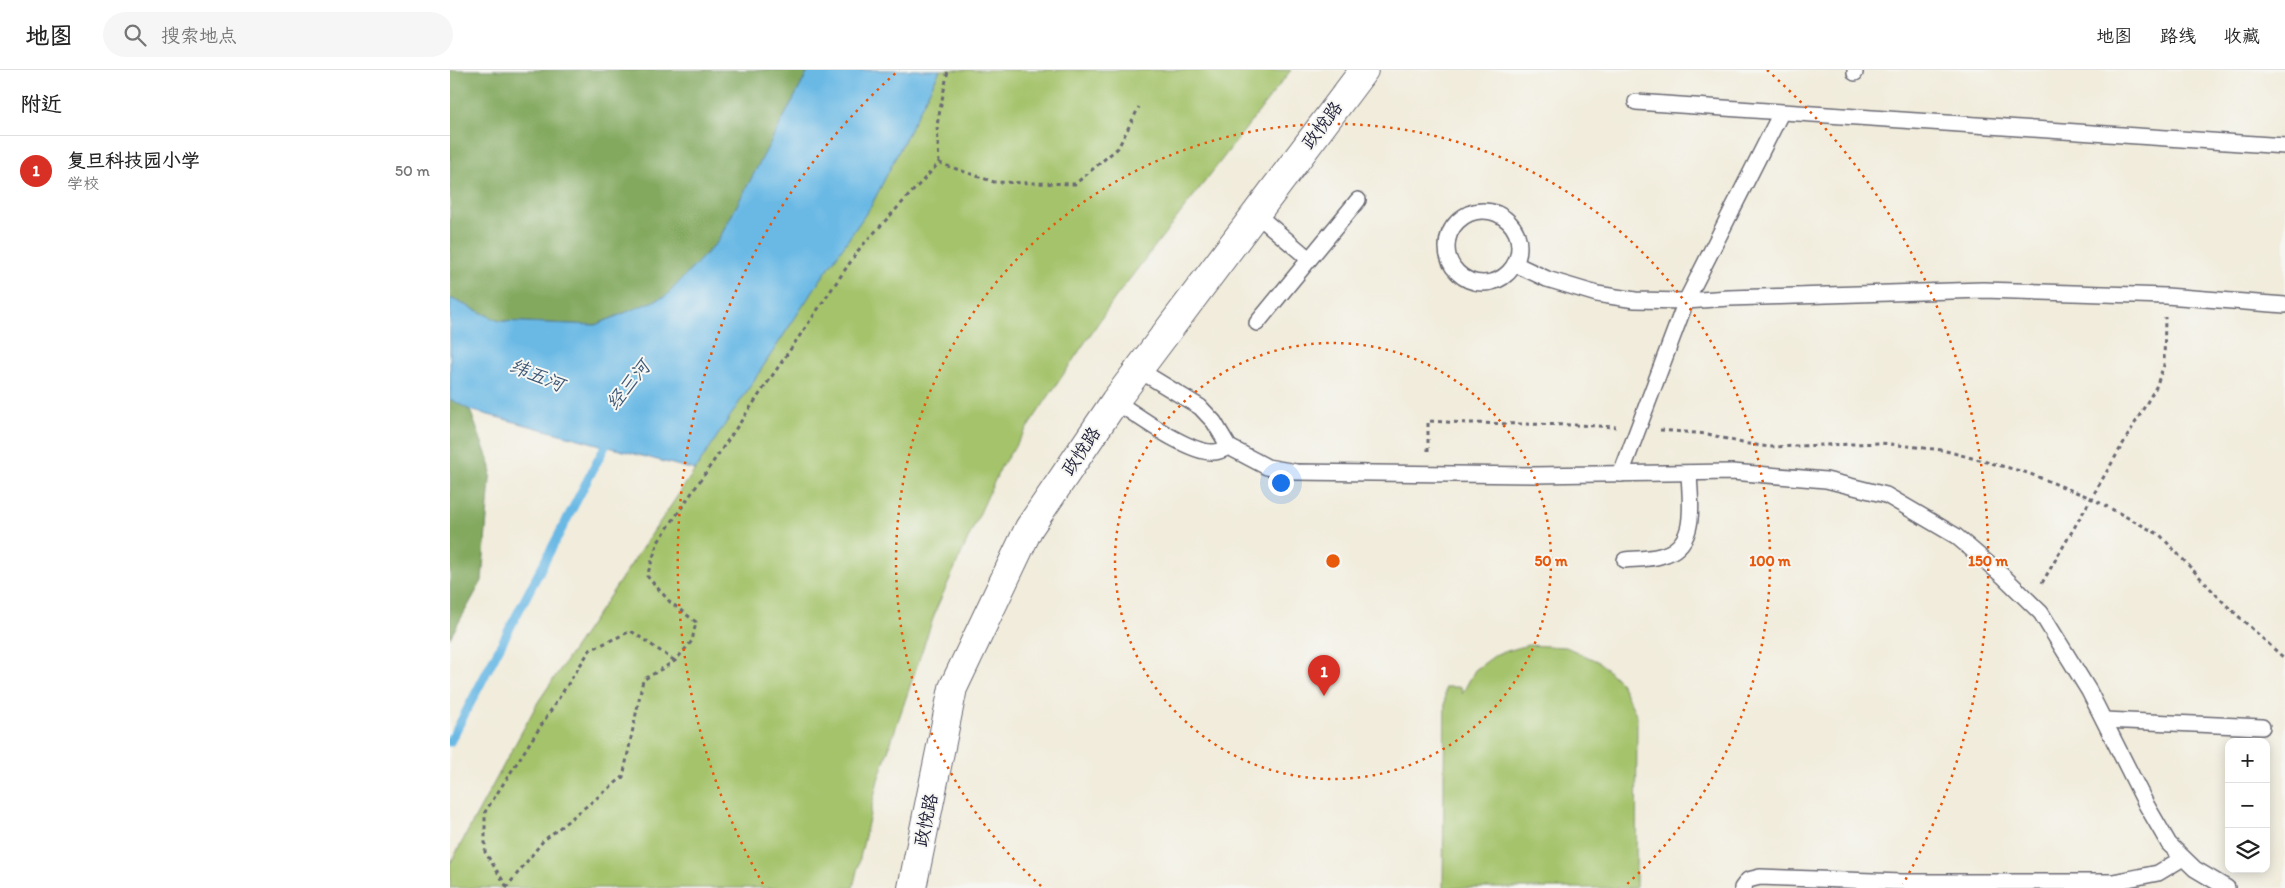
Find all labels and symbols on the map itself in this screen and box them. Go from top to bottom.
street label: 政悦路 [1297,97,1347,153]
water label: 经三河 [601,353,657,414]
water label: 纬五河 [506,354,571,397]
street label: 政悦路 [1057,422,1105,480]
your location [1268,470,1294,496]
centre of rings [1324,552,1342,570]
text: 50 m [1534,552,1568,570]
text: 100 m [1749,552,1791,570]
text: 150 m [1968,552,2008,570]
pin: 1 [1308,655,1340,696]
street label: 政悦路 [910,791,942,849]

